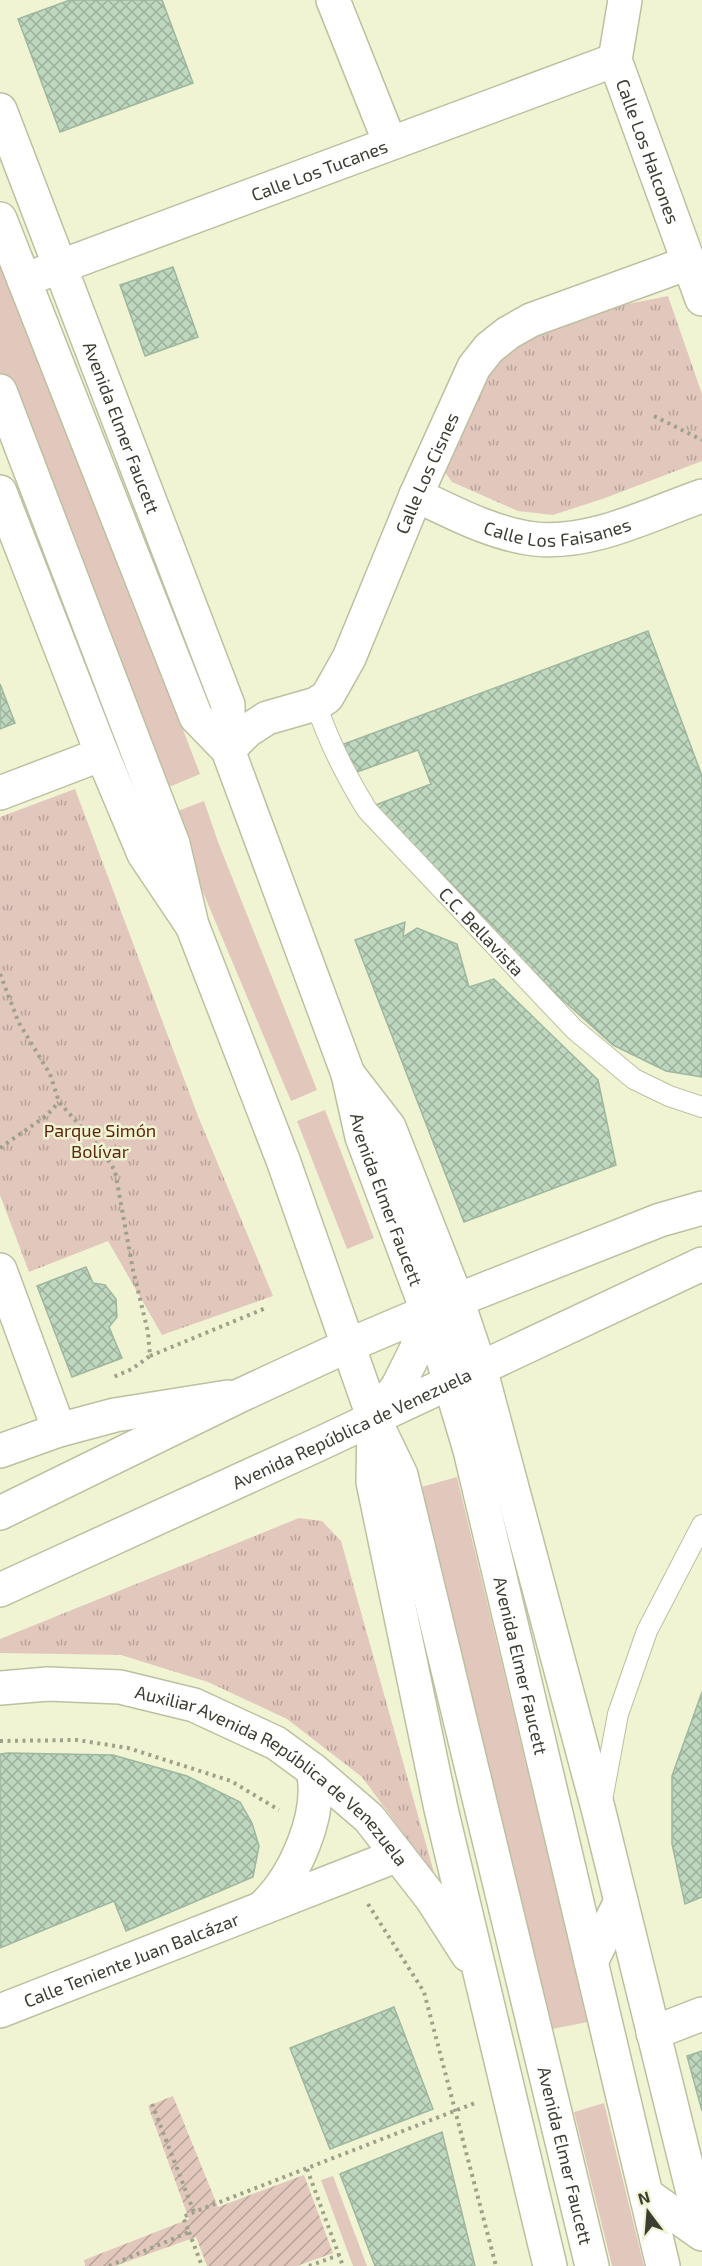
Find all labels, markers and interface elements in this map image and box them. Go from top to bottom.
street label: Calle Los Halcones [612,76,685,227]
street label: Calle Los Tucanes [248,135,390,206]
street label: Avenida Elmer Faucett [79,338,165,517]
street label: Calle Los Cisnes [390,409,463,537]
street label: Calle Los Faisanes [481,513,634,551]
street label: C.C. Bellavista [435,882,529,980]
street label: Avenida Elmer Faucett [346,1111,428,1289]
park label: Parque Simón Bolívar [44,1119,156,1162]
street label: Avenida República de Venezuela [228,1363,475,1493]
street label: Avenida Elmer Faucett [489,1574,553,1757]
street label: Auxiliar Avenida República de Venezuela [133,1680,413,1870]
street label: Calle Teniente Juan Balcázar [20,1907,242,2012]
street label: Avenida Elmer Faucett [533,2064,597,2247]
north arrow [618,2182,678,2242]
text: N [636,2186,652,2208]

